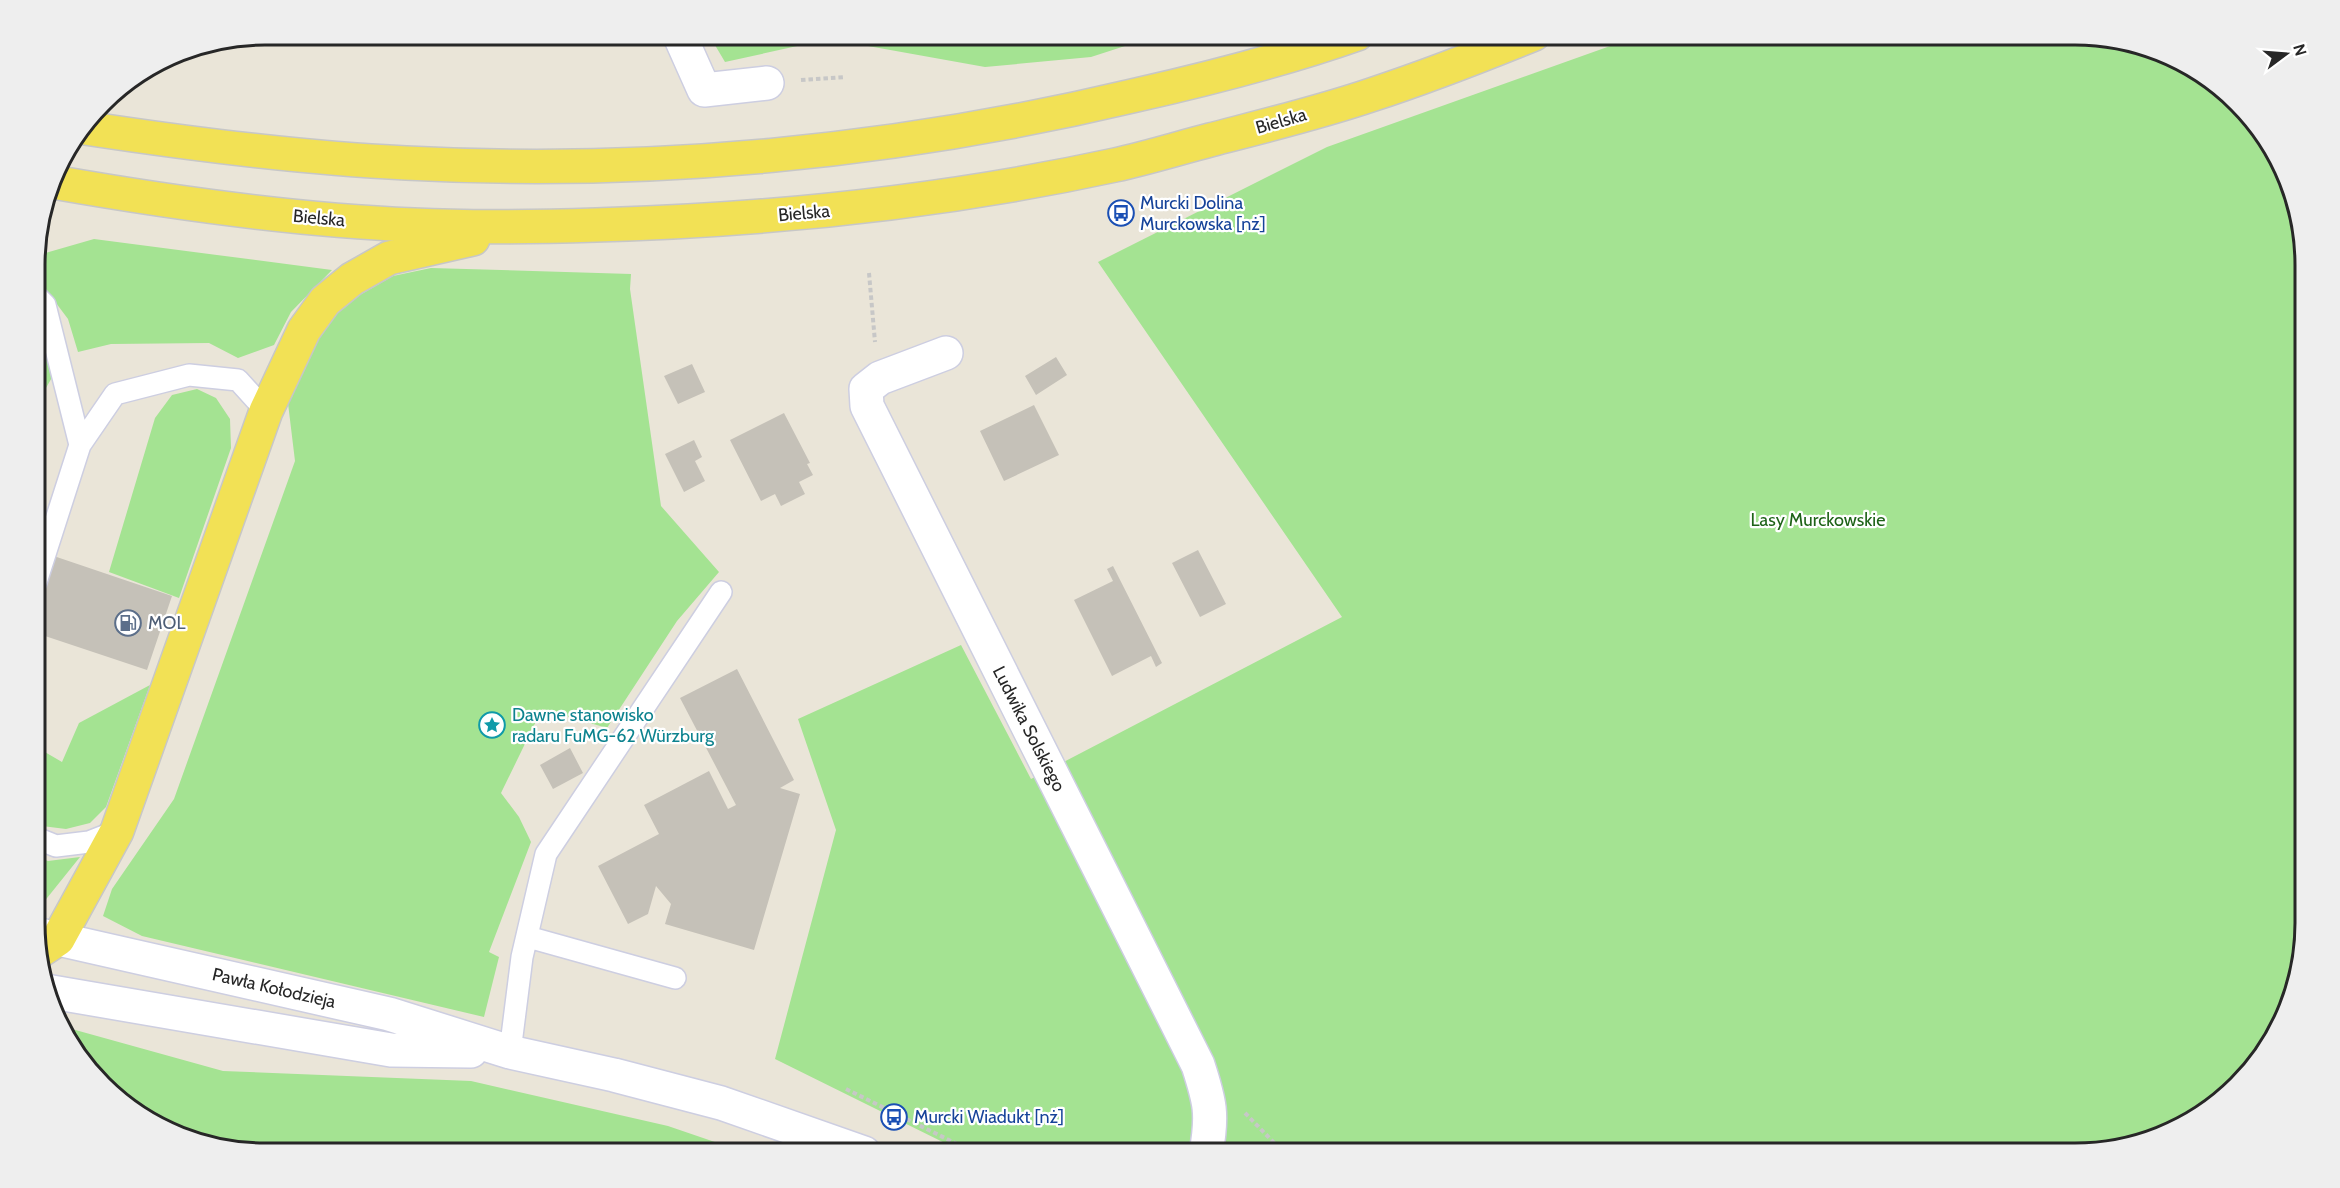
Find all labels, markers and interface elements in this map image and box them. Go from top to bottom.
north arrow [2256,24,2316,84]
text: N [2289,42,2311,58]
street label: Bielska [1253,103,1309,139]
place label: Murcki Dolina Murckowska [nż] [1140,192,1266,235]
bus stop icon: Murcki Dolina Murckowska [nż] [1106,198,1136,228]
street label: Bielska [777,200,831,226]
street label: Bielska [292,205,346,231]
park label: Lasy Murckowskie [1751,509,1885,531]
fuel station icon: MOL [113,608,143,638]
place label: MOL [148,612,185,634]
street label: Ludwika Solskiego [988,663,1070,796]
place label: Dawne stanowisko radaru FuMG-62 Würzburg [512,704,715,747]
place icon: Dawne stanowisko radaru FuMG-62 Würzburg [477,710,507,740]
street label: Pawła Kołodzieja [210,963,338,1013]
bus stop icon: Murcki Wiadukt [nż] [879,1102,909,1132]
place label: Murcki Wiadukt [nż] [914,1106,1064,1128]

